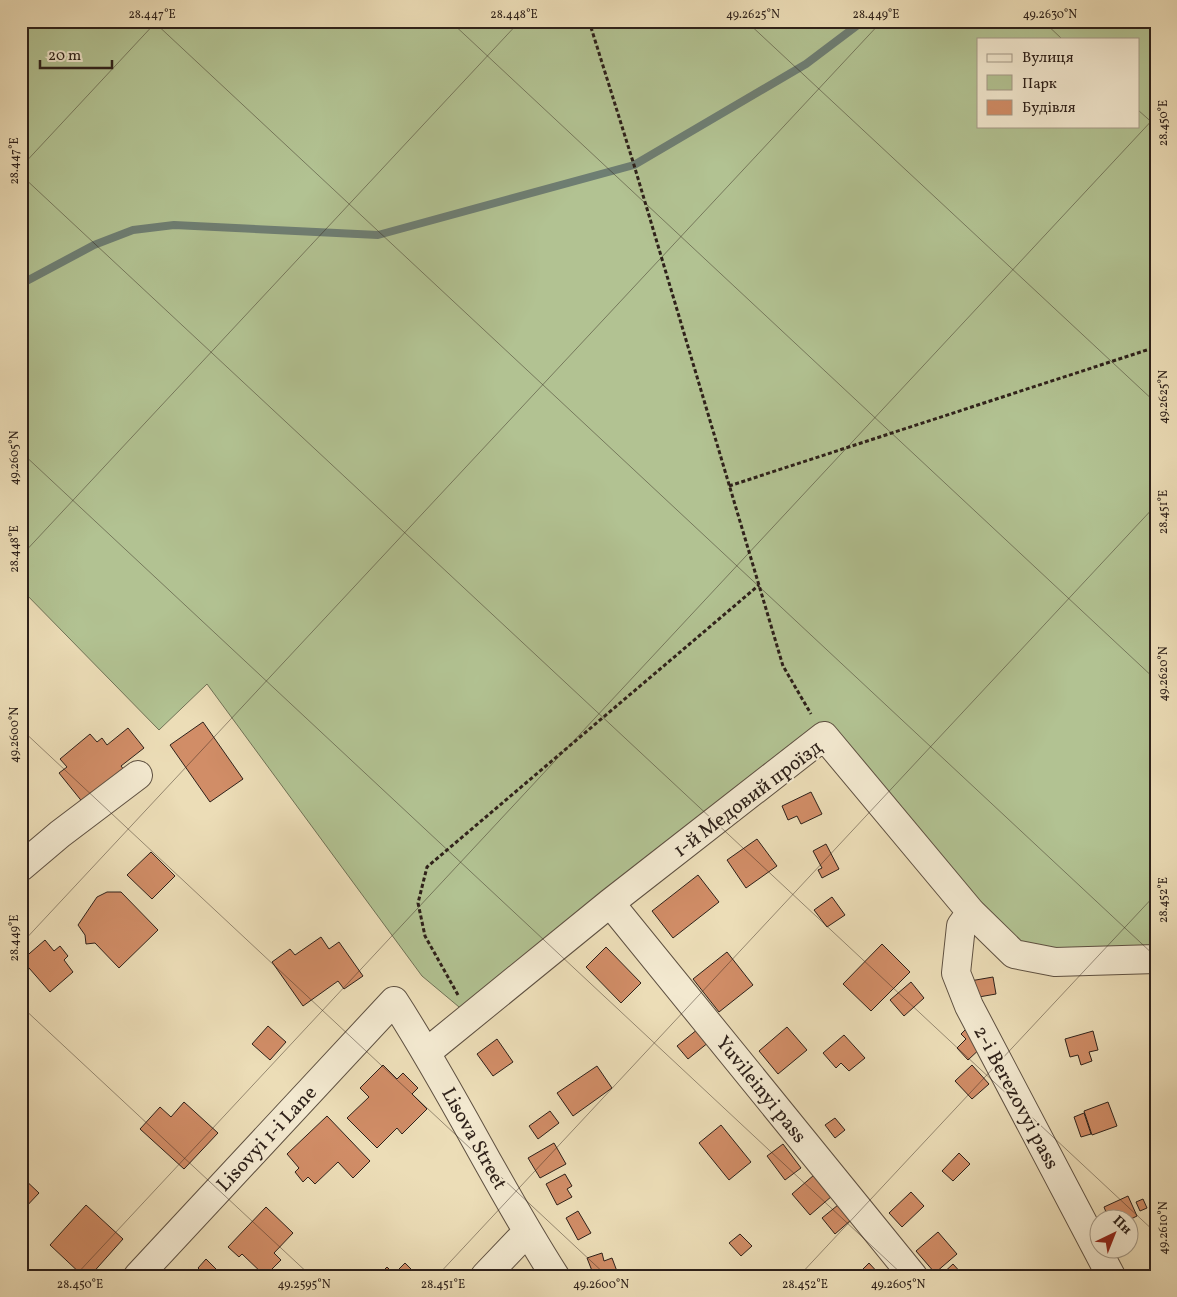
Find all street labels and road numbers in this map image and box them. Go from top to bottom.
street label: 1-й Медовий проїзд [668,734,828,865]
street label: 2-i Berezovyi pass [965,1021,1065,1175]
street label: Yuvileinyi pass [708,1031,813,1150]
street label: Lisovyi 1-i Lane [211,1080,324,1199]
street label: Lisova Street [434,1083,513,1195]

